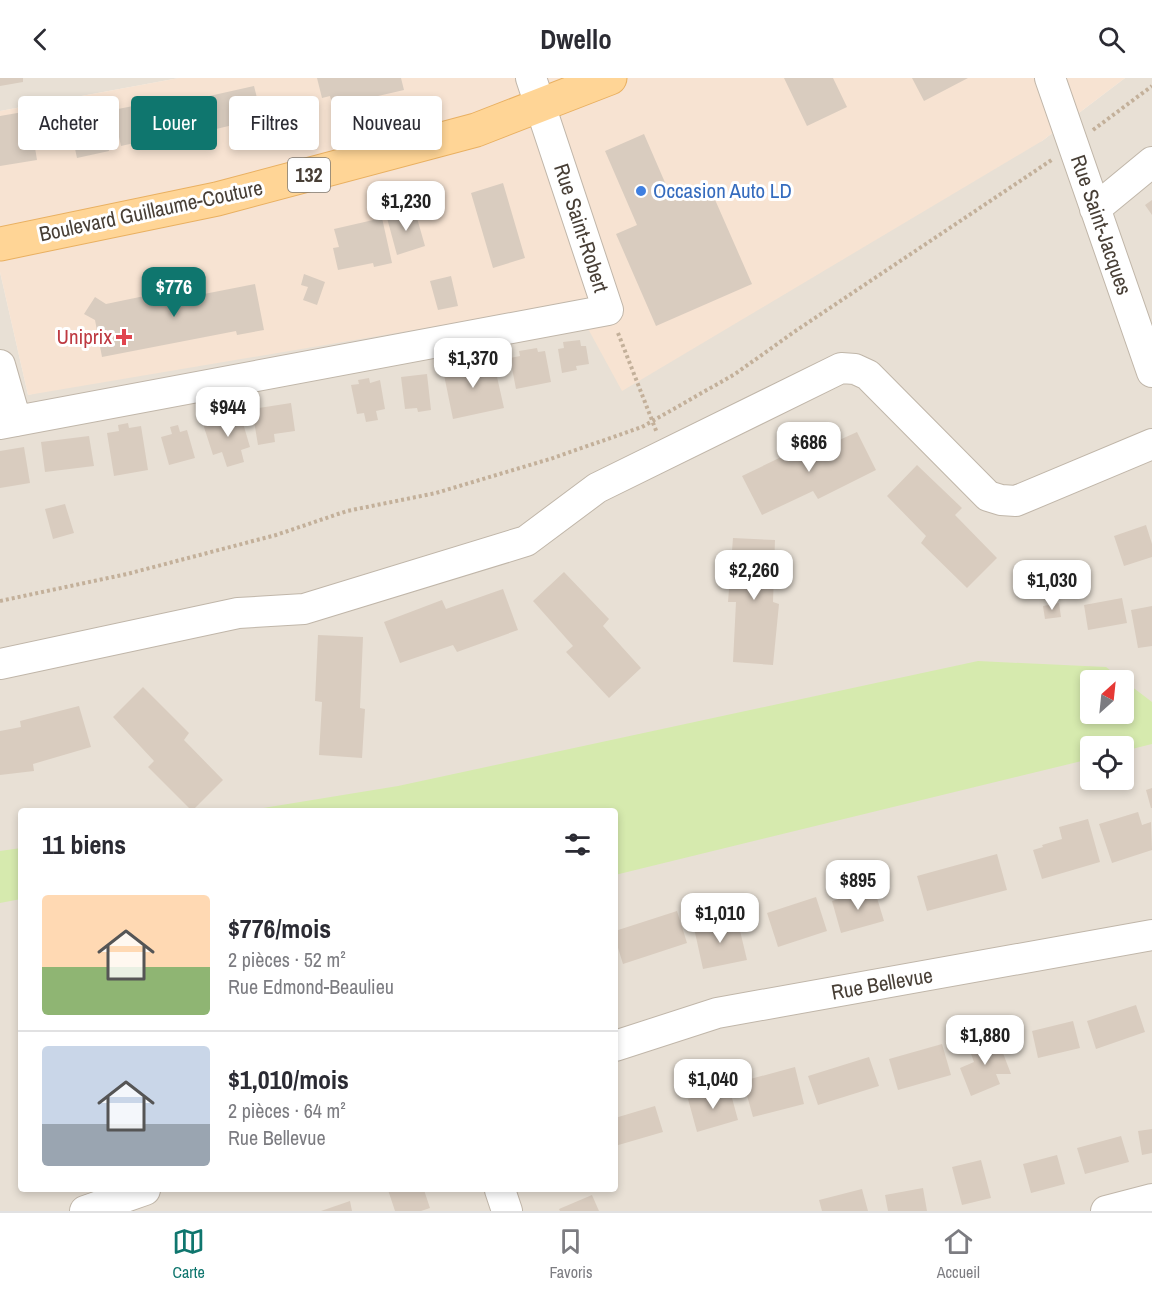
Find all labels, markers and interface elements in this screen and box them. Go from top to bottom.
text: Dwello [540,21,612,57]
icon: back [24,23,57,56]
icon: search [1095,23,1128,56]
chip: Acheter [18,96,119,150]
chip: Louer [131,96,217,150]
chip: Filtres [229,96,319,150]
chip: Nouveau [331,96,442,150]
street label: Rue Saint-Jacques [1064,151,1139,299]
road number: 132 [288,158,330,192]
street label: Rue Saint-Robert [547,160,616,296]
street label: Boulevard Guillaume-Couture [36,173,265,248]
place label: Occasion Auto LD [653,176,792,205]
pin: $1,230 [357,181,455,232]
marker: Occasion Auto LD [634,184,648,198]
text: $1,230 [381,187,431,214]
pin: $776 [138,267,210,318]
text: $776 [156,273,192,300]
place label: Uniprix [56,322,112,351]
marker: Uniprix [117,330,131,344]
pin: $1,370 [424,338,522,389]
text: $1,370 [448,344,498,371]
pin: $944 [192,387,264,438]
text: $944 [210,393,246,420]
pin: $686 [773,422,845,473]
text: $686 [791,428,827,455]
pin: $2,260 [705,550,803,601]
text: $2,260 [729,556,779,583]
pin: $1,030 [1003,560,1101,611]
text: $1,030 [1027,566,1077,593]
north arrow [1080,670,1134,724]
map controls [1080,670,1134,790]
button: locate [1080,736,1134,790]
text: 11 biens [42,827,126,862]
icon: filters [561,828,594,861]
pin: $895 [822,860,894,911]
text: $895 [840,866,876,893]
pin: $1,010 [671,893,769,944]
text: $1,010 [695,899,745,926]
text: $776/mois [228,911,331,946]
icon: home [90,919,162,991]
text: 2 pièces · 52 m² [228,946,346,973]
street label: Rue Bellevue [829,960,935,1007]
text: Rue Edmond-Beaulieu [228,973,394,1000]
pin: $1,880 [936,1015,1034,1066]
text: $1,880 [960,1021,1010,1048]
pin: $1,040 [664,1059,762,1110]
text: $1,010/mois [228,1062,349,1097]
text: $1,040 [688,1065,738,1092]
icon: home [90,1070,162,1142]
text: 2 pièces · 64 m² [228,1097,346,1124]
text: Rue Bellevue [228,1124,326,1151]
tab: Carte [172,1225,205,1283]
tab: Favoris [549,1225,593,1283]
tab: Accueil [937,1225,980,1283]

